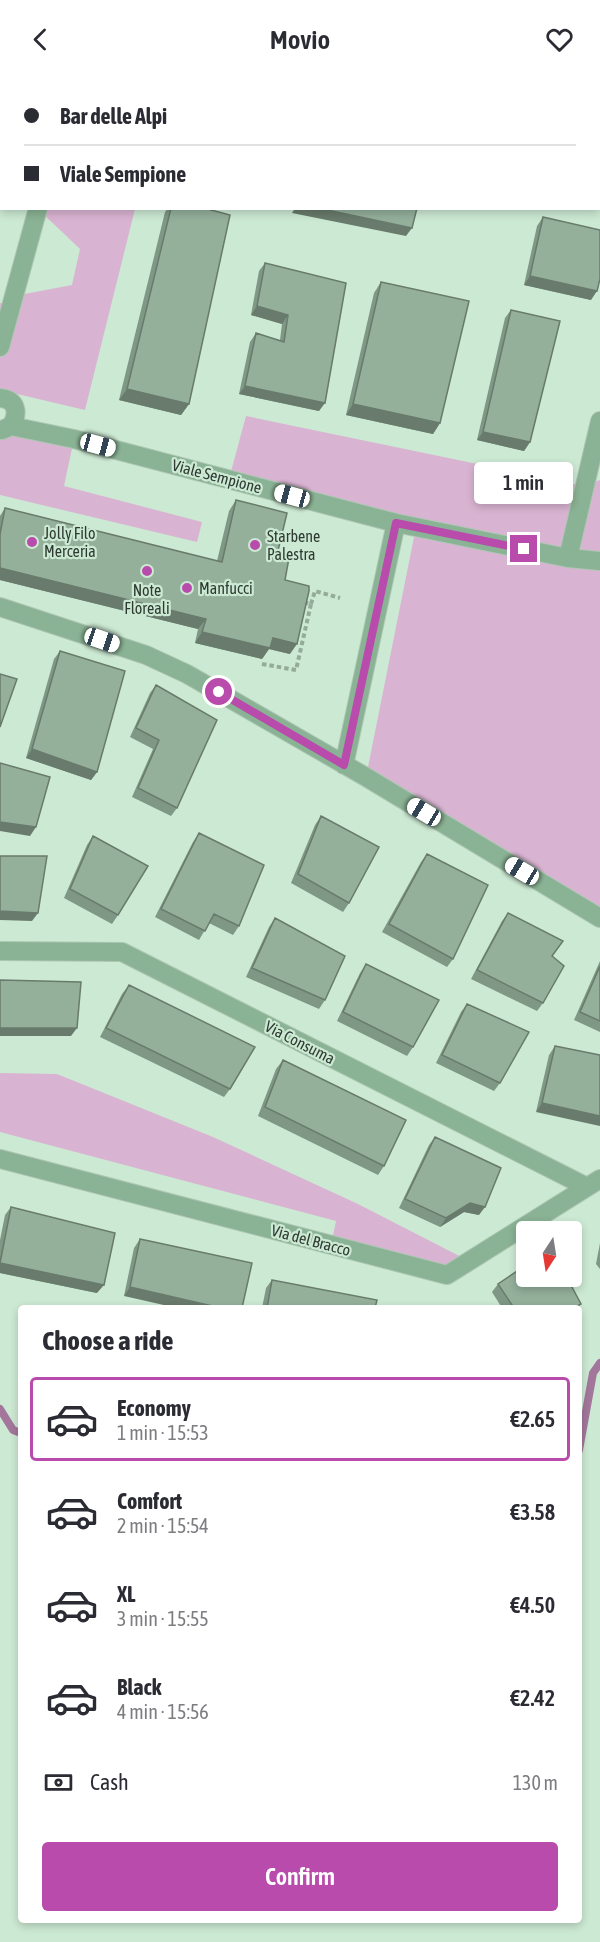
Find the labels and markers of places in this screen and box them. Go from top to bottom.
place label: Jolly Filo Merceria [44,524,96,560]
place label: Starbene Palestra [267,527,320,563]
marker: Jolly Filo Merceria [25,535,39,549]
marker: Starbene Palestra [248,538,262,552]
marker: Note Floreali [140,564,154,578]
place label: Manfucci [199,579,253,597]
place label: Note Floreali [124,581,170,617]
marker: Manfucci [180,581,194,595]

